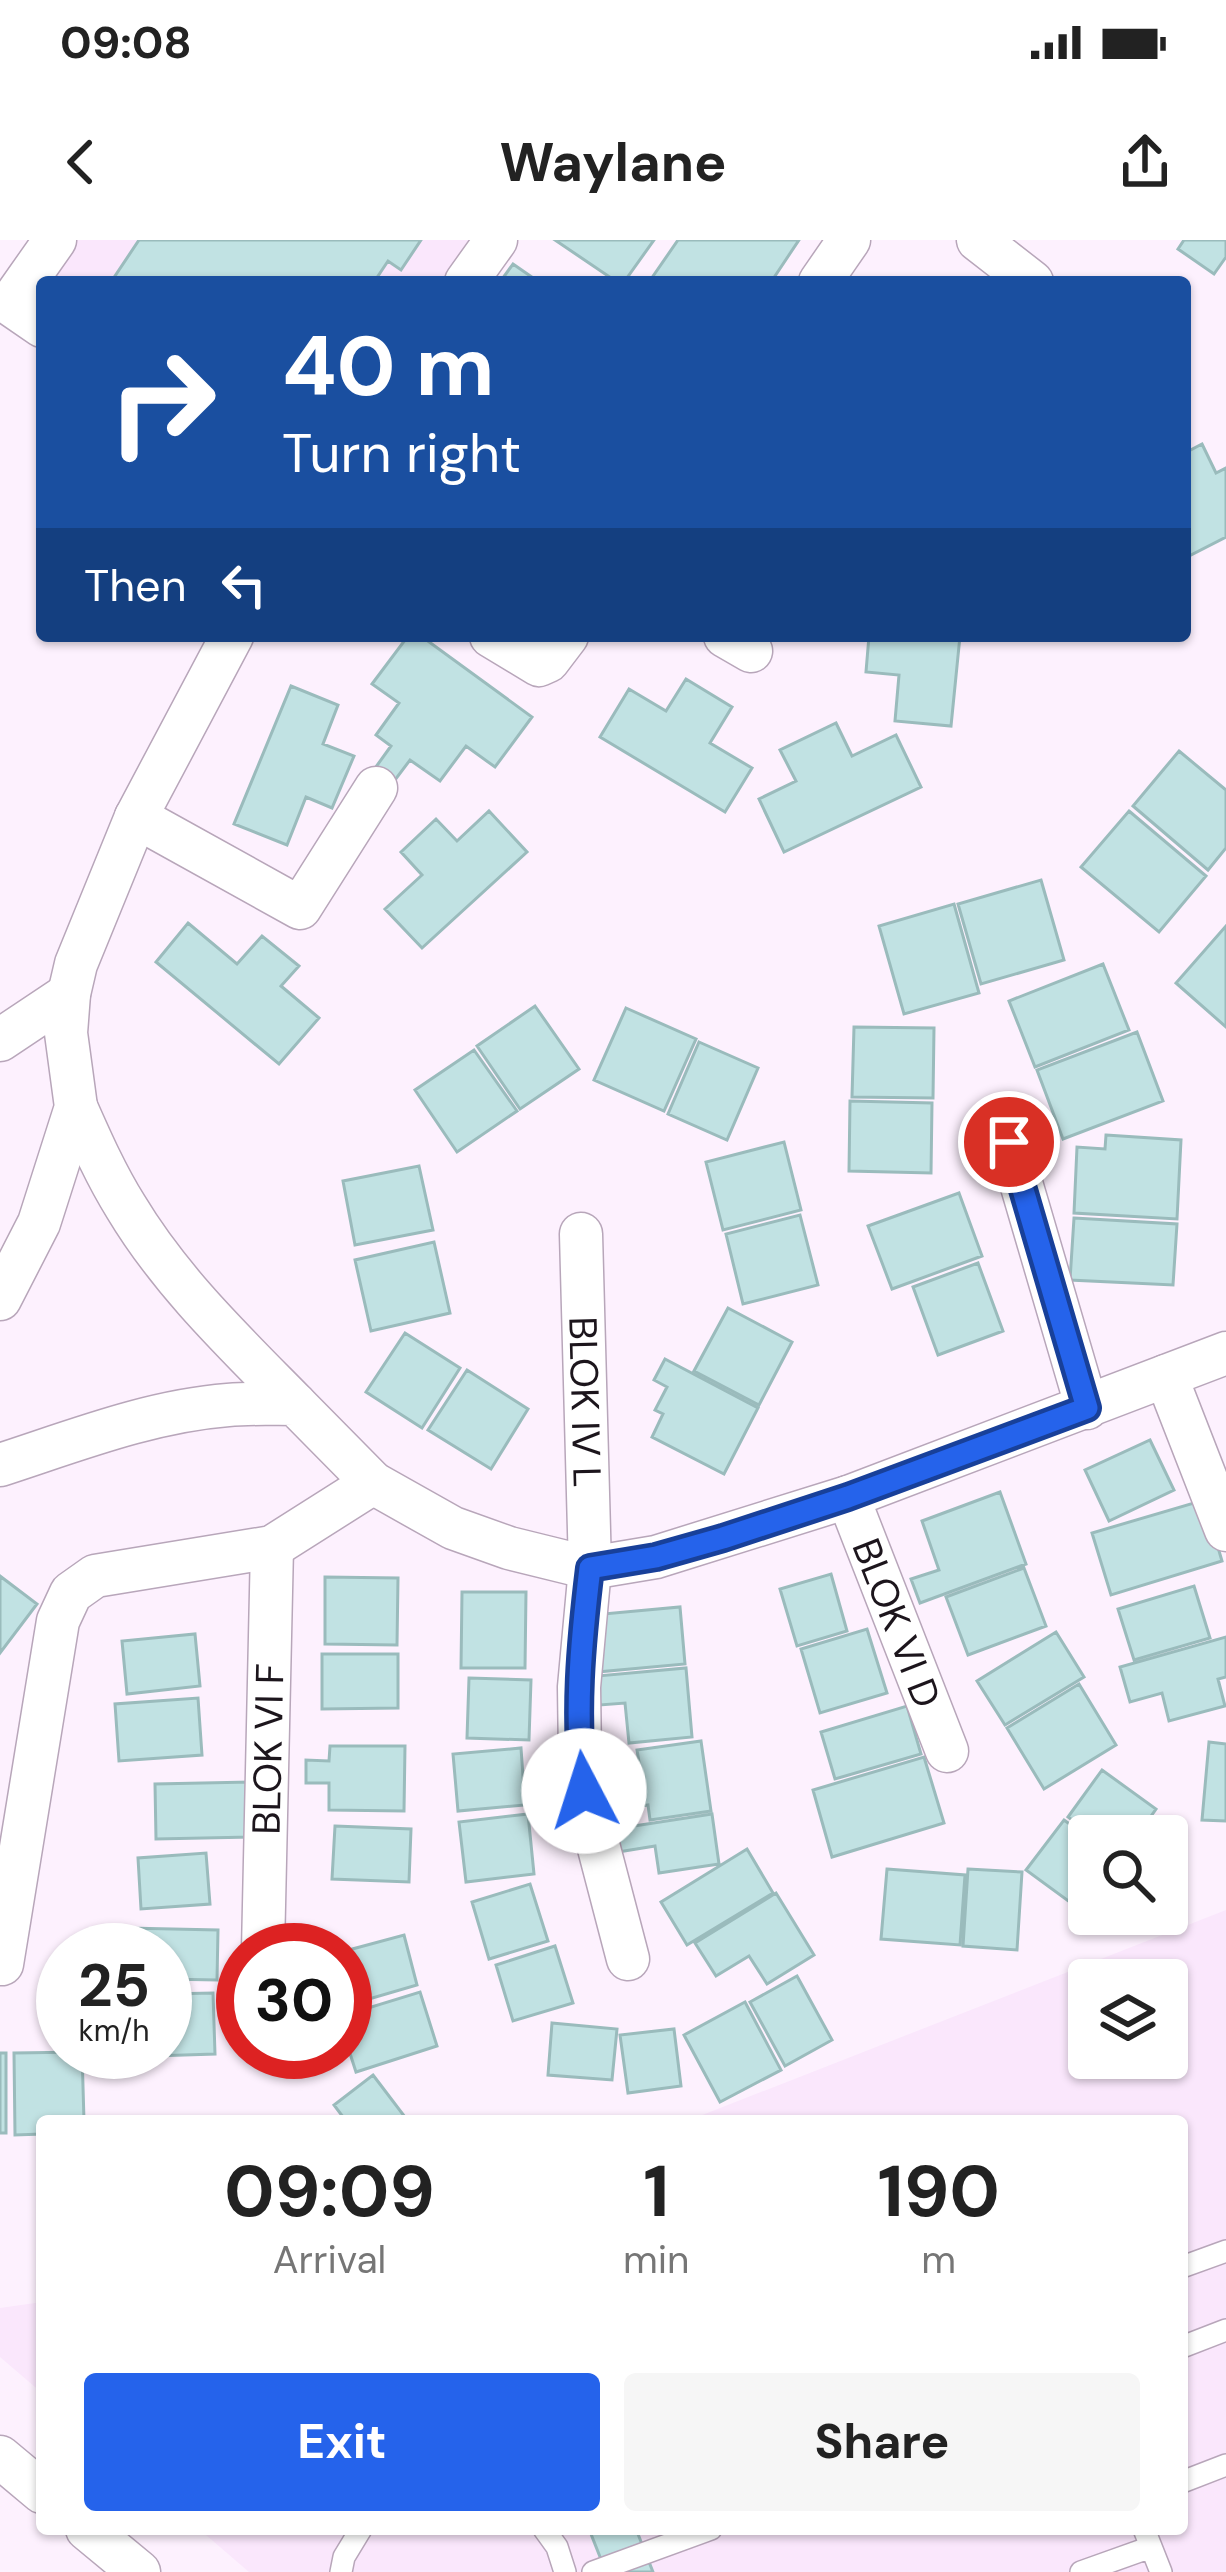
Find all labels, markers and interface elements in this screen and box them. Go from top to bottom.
text: 09:08 [60,13,192,72]
text: Waylane [500,127,726,198]
icon: back [48,129,114,195]
icon: share [1112,129,1178,195]
text: 40 m [282,312,495,421]
icon: right [84,324,240,480]
text: Turn right [282,418,521,489]
icon: left [211,552,277,618]
text: Then [84,556,187,615]
pin [958,1091,1060,1193]
icon: arrive [976,1109,1042,1175]
street label: BLOK IV L [558,1316,613,1488]
street label: BLOK VI D [841,1531,953,1715]
street label: BLOK VI F [240,1663,295,1835]
position arrow [521,1728,647,1854]
map controls [1068,1815,1188,2079]
button: search [1068,1815,1188,1935]
speed limit sign: 30 [216,1923,372,2079]
text: 25 [78,1946,150,2025]
button: layers [1068,1959,1188,2079]
text: km/h [79,2011,149,2050]
text: 09:09 [224,2145,435,2238]
text: 1 [643,2145,669,2238]
text: 190 [877,2145,1000,2238]
text: Arrival [273,2234,386,2285]
text: min [623,2234,689,2285]
text: m [921,2234,956,2285]
button: Exit [84,2373,600,2511]
button: Share [624,2373,1140,2511]

